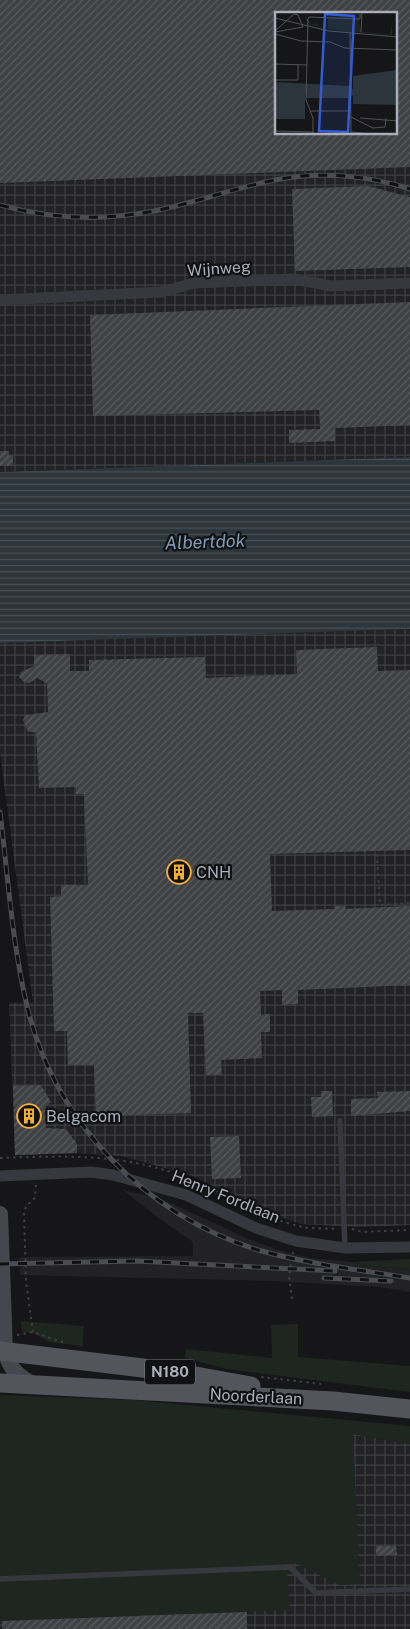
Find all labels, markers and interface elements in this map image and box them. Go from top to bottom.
inset map [275,12,398,135]
street label: Wijnweg [187,257,252,280]
water label: Albertdok [164,530,246,553]
building icon: CNH [166,859,192,885]
place label: CNH [196,863,231,882]
building icon: Belgacom [16,1103,42,1129]
place label: Belgacom [46,1107,121,1126]
street label: Henry Fordlaan [169,1166,283,1227]
road number: N180 [145,1360,195,1384]
street label: Noorderlaan [209,1385,303,1408]

